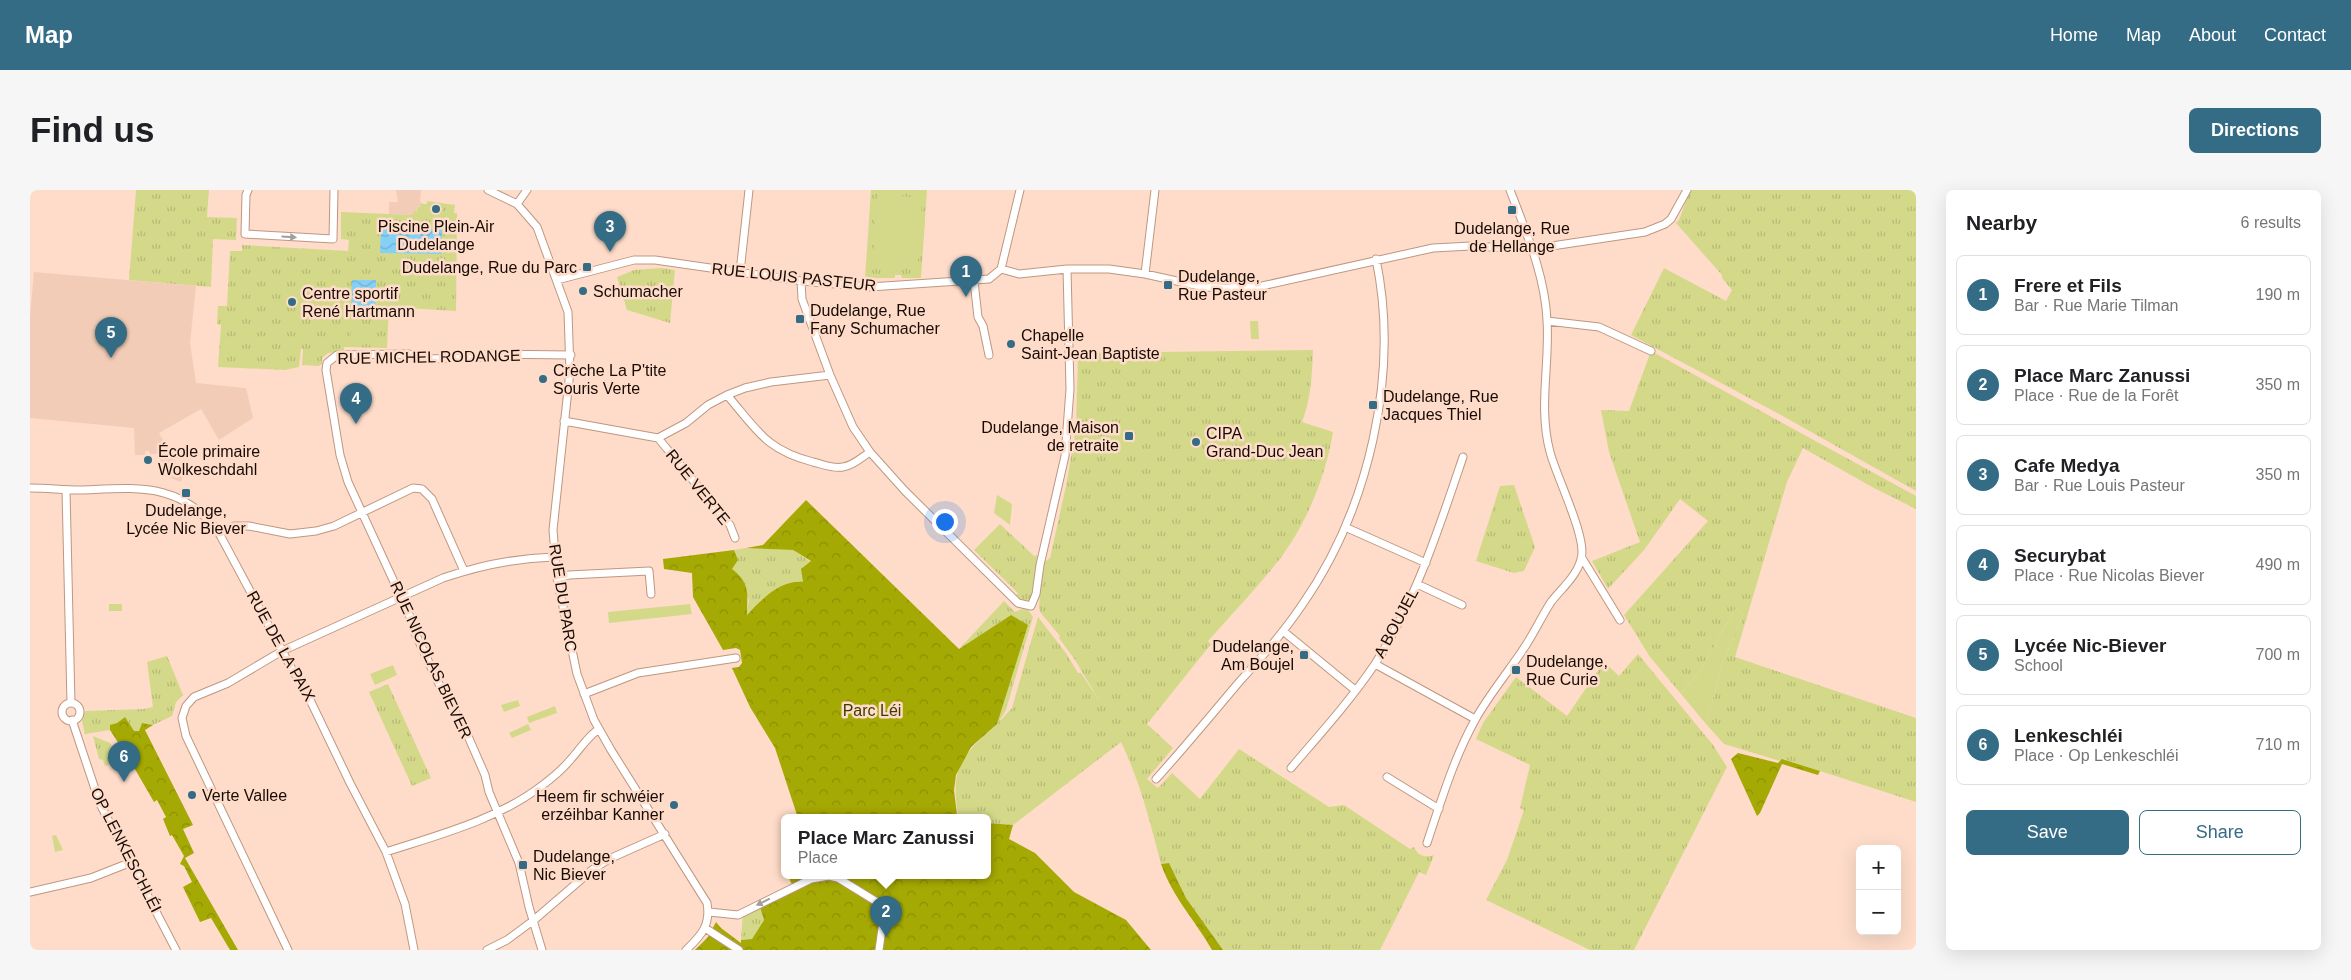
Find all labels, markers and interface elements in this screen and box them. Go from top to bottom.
text: Map [25,21,73,48]
text: Home [2050,25,2098,45]
text: Map [2126,25,2161,45]
text: About [2189,25,2236,45]
text: Contact [2264,25,2326,45]
button: Directions [2189,108,2321,153]
text: Find us [30,110,154,149]
marker: Piscine Plein-Air Dudelange [430,203,442,215]
marker: Dudelange, Rue de Hellange [1506,204,1518,216]
pin: 3 [594,211,626,252]
text: Nearby [1966,211,2037,234]
text: 6 results [2241,214,2301,231]
place label: Piscine Plein-Air Dudelange [378,218,495,253]
place label: Dudelange, Rue de Hellange [1454,220,1570,255]
one-way arrow [281,233,297,241]
pin: 1 [950,256,982,297]
place label: Dudelange, Rue du Parc [402,259,577,276]
street label: RUE LOUIS PASTEUR [711,260,877,294]
marker: Dudelange, Rue du Parc [581,261,593,273]
place label: Dudelange, Rue Pasteur [1178,268,1268,303]
text: Frere et Fils [2014,275,2122,296]
marker: Dudelange, Rue Pasteur [1162,279,1174,291]
place label: Schumacher [593,283,683,300]
place label: Centre sportif René Hartmann [302,285,415,320]
marker: Schumacher [577,285,589,297]
text: 1 [1979,286,1987,303]
text: 190 m [2256,286,2300,303]
marker: Centre sportif René Hartmann [286,296,298,308]
text: Bar · Rue Marie Tilman [2014,297,2179,314]
place label: Dudelange, Rue Fany Schumacher [810,302,941,337]
marker: Dudelange, Rue Fany Schumacher [794,313,806,325]
pin: 5 [95,317,127,358]
place label: Chapelle Saint-Jean Baptiste [1021,327,1160,362]
marker: Chapelle Saint-Jean Baptiste [1005,338,1017,350]
street label: RUE MICHEL RODANGE [337,347,521,367]
place label: Crèche La P'tite Souris Verte [553,362,666,397]
text: Place Marc Zanussi [2014,365,2190,386]
marker: Crèche La P'tite Souris Verte [537,373,549,385]
text: 2 [1979,376,1987,393]
text: 350 m [2256,376,2300,393]
pin: 4 [340,383,372,424]
text: Place · Rue de la Forêt [2014,387,2179,404]
place label: Dudelange, Rue Jacques Thiel [1383,388,1499,423]
marker: Dudelange, Rue Jacques Thiel [1367,399,1379,411]
place label: Dudelange, Maison de retraite [981,419,1119,454]
place label: CIPA Grand-Duc Jean [1206,425,1323,460]
marker: Dudelange, Maison de retraite [1123,430,1135,442]
marker: CIPA Grand-Duc Jean [1190,436,1202,448]
place label: École primaire Wolkeschdahl [158,442,260,478]
street label: RUE VERTE [663,446,733,528]
marker: École primaire Wolkeschdahl [142,454,154,466]
text: Cafe Medya [2014,455,2120,476]
text: 3 [1979,466,1987,483]
text: 350 m [2256,466,2300,483]
text: Bar · Rue Louis Pasteur [2014,477,2185,494]
marker: Dudelange, Lycée Nic Biever [180,487,192,499]
place label: Dudelange, Lycée Nic Biever [126,502,246,537]
your location [932,509,958,535]
street label: RUE DU PARC [546,543,580,653]
text: Securybat [2014,545,2106,566]
text: 4 [1979,556,1987,573]
text: 490 m [2256,556,2300,573]
text: Place · Rue Nicolas Biever [2014,567,2204,584]
street label: RUE NICOLAS BIEVER [387,579,475,741]
street label: A BOUJEL [1371,585,1422,661]
street label: RUE DE LA PAIX [244,588,318,704]
text: Lycée Nic-Biever [2014,635,2166,656]
place label: Dudelange, Am Boujel [1212,638,1294,673]
text: 5 [1979,646,1987,663]
text: 700 m [2256,646,2300,663]
marker: Dudelange, Am Boujel [1298,649,1310,661]
place label: Dudelange, Rue Curie [1526,653,1608,688]
text: School [2014,657,2063,674]
marker: Dudelange, Rue Curie [1510,664,1522,676]
park label: Parc Léi [843,702,901,719]
text: Lenkeschléi [2014,725,2123,746]
text: 6 [1979,736,1987,753]
text: 710 m [2256,736,2300,753]
pin: 6 [108,741,140,782]
text: Place · Op Lenkeschléi [2014,747,2179,764]
street label: OP LENKESCHLÉI [87,784,166,915]
place label: Verte Vallee [202,787,287,804]
place label: Heem fir schwéier erzéihbar Kanner [536,788,665,823]
marker: Verte Vallee [186,789,198,801]
marker: Heem fir schwéier erzéihbar Kanner [668,799,680,811]
button: Save [1966,810,2129,855]
button: Share [2139,810,2301,855]
popup [781,814,991,879]
text: Place Marc Zanussi [798,827,974,848]
map controls [1856,845,1901,935]
button: + [1856,845,1901,890]
place label: Dudelange, Nic Biever [533,848,615,883]
text: Place [798,849,838,866]
marker: Dudelange, Nic Biever [517,859,529,871]
button: − [1856,890,1901,935]
pin: 2 [870,896,902,937]
one-way arrow [755,898,770,906]

